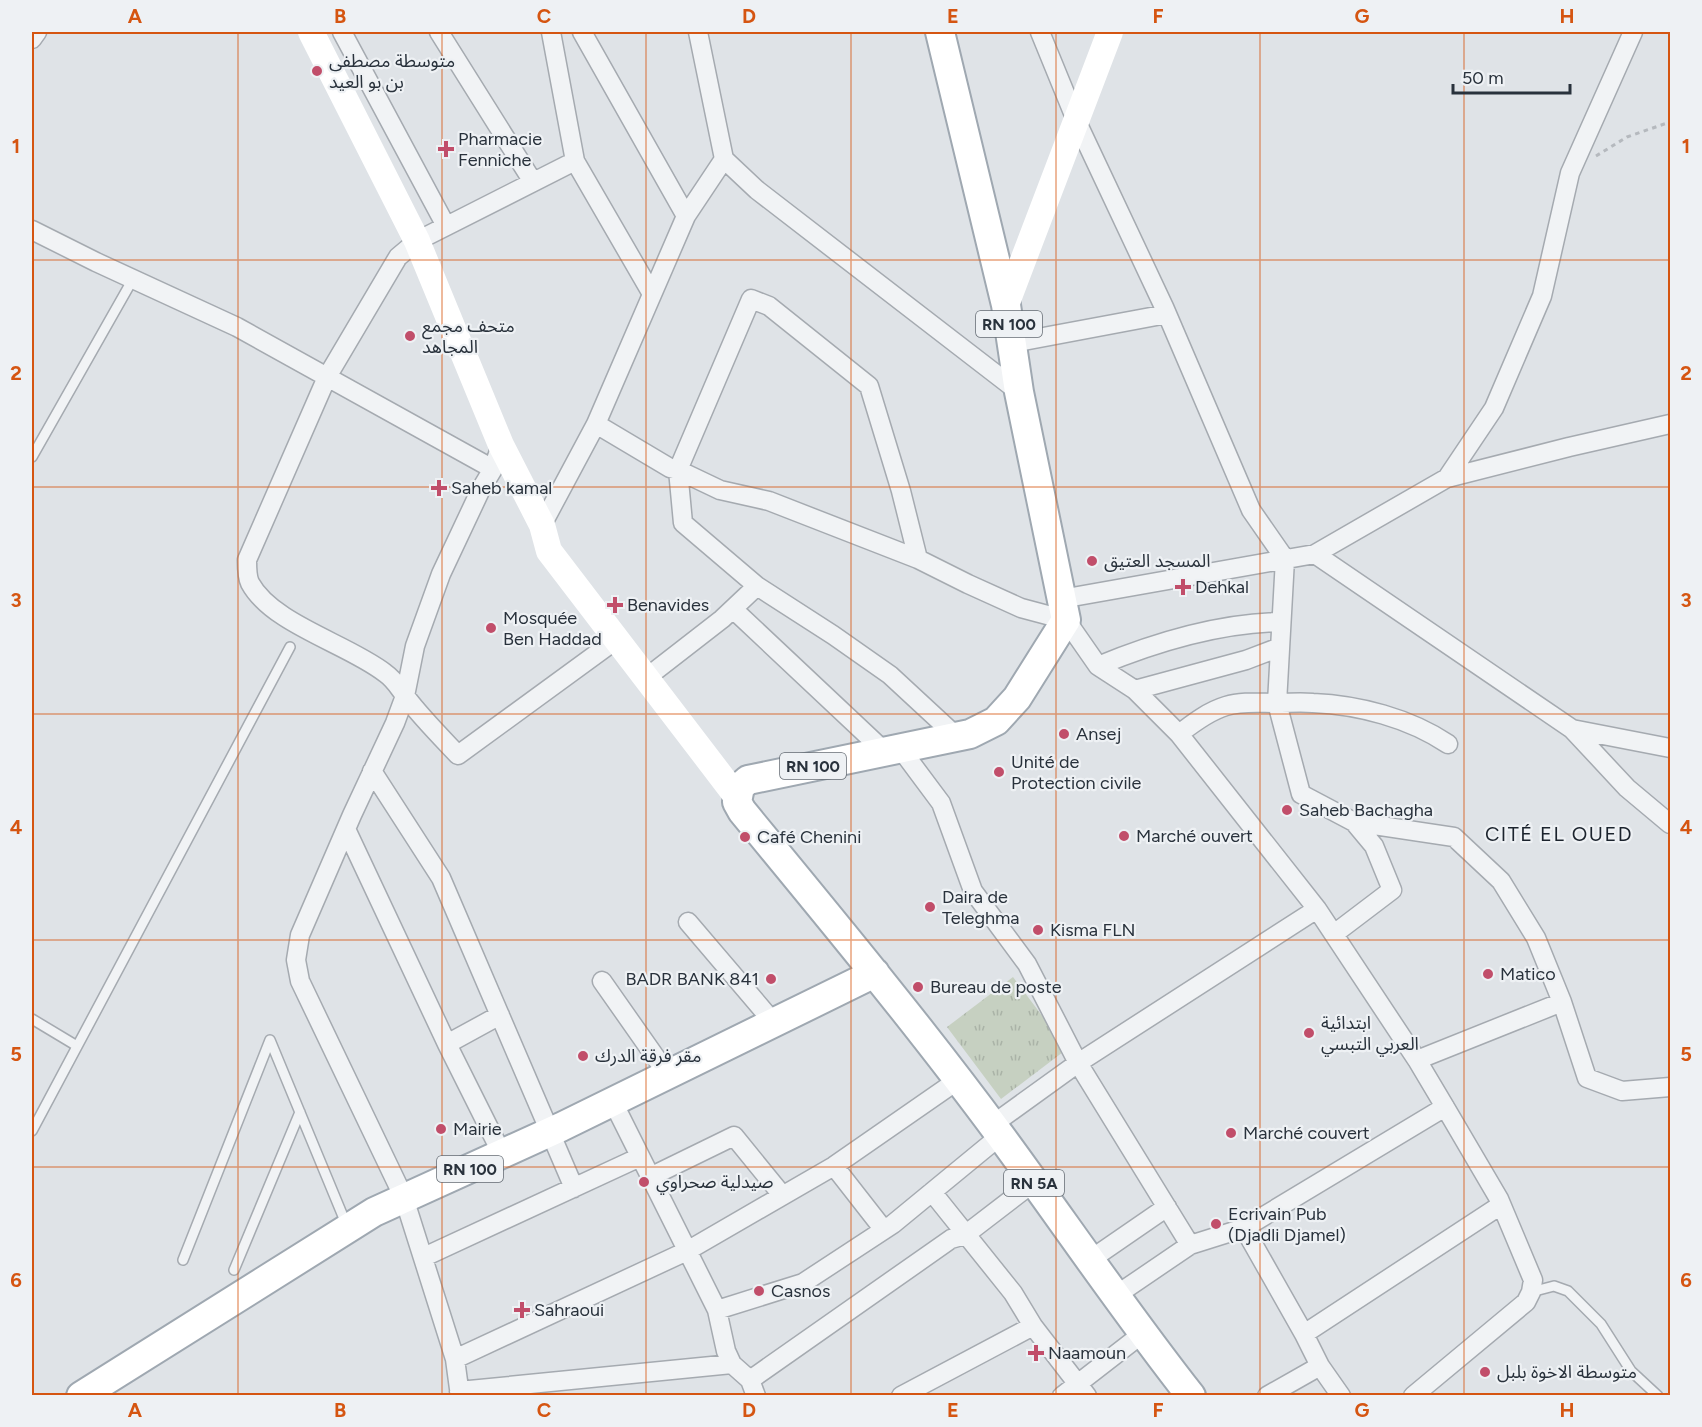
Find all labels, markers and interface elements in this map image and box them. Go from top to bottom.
text: A [128,4,143,28]
text: B [334,4,346,28]
text: C [537,4,551,28]
text: D [742,4,756,28]
text: E [947,4,959,28]
text: F [1152,4,1164,28]
text: G [1355,4,1370,28]
text: H [1560,4,1575,28]
place label: متوسطة مصطفى بن بو العيد [329,50,455,93]
scale bar [1453,57,1570,95]
marker: متوسطة مصطفى بن بو العيد [310,64,324,78]
text: 50 m [1462,67,1504,89]
place label: Pharmacie Fenniche [458,128,542,171]
text: 1 [12,134,20,158]
text: 1 [1682,134,1690,158]
marker: Pharmacie Fenniche [439,142,453,156]
road number: RN 100 [976,311,1042,337]
place label: متحف مجمع المجاهد [422,315,515,358]
marker: متحف مجمع المجاهد [403,329,417,343]
text: 2 [10,361,22,385]
text: 2 [1680,361,1692,385]
place label: Saheb kamal [451,477,552,499]
marker: Saheb kamal [432,481,446,495]
place label: المسجد العتيق [1104,550,1210,572]
marker: المسجد العتيق [1085,554,1099,568]
place label: Dehkal [1195,576,1249,598]
marker: Dehkal [1176,580,1190,594]
text: 3 [10,588,22,612]
text: 3 [1680,588,1692,612]
place label: Benavides [627,594,709,616]
marker: Benavides [608,598,622,612]
place label: Mosquée Ben Haddad [503,607,602,650]
marker: Mosquée Ben Haddad [484,621,498,635]
place label: Ansej [1076,723,1121,745]
marker: Ansej [1057,727,1071,741]
place label: Unité de Protection civile [1011,751,1142,794]
road number: RN 100 [780,753,846,779]
marker: Unité de Protection civile [992,765,1006,779]
place label: Saheb Bachagha [1299,799,1433,821]
marker: Saheb Bachagha [1280,803,1294,817]
text: 4 [10,815,23,839]
text: 4 [1680,815,1693,839]
district label: CITÉ EL OUED [1485,822,1633,846]
place label: Marché ouvert [1136,825,1253,847]
place label: Café Chenini [757,826,861,848]
marker: Marché ouvert [1117,829,1131,843]
marker: Café Chenini [738,830,752,844]
place label: Daira de Teleghma [942,886,1020,929]
marker: Daira de Teleghma [923,900,937,914]
place label: Kisma FLN [1050,919,1136,941]
marker: Kisma FLN [1031,923,1045,937]
place label: Matico [1500,963,1556,985]
marker: Matico [1481,967,1495,981]
place label: BADR BANK 841 [626,968,759,990]
marker: BADR BANK 841 [764,972,778,986]
place label: Bureau de poste [930,976,1062,998]
marker: Bureau de poste [911,980,925,994]
place label: ابتدائية العربي التبسي [1321,1012,1419,1057]
marker: ابتدائية العربي التبسي [1302,1026,1316,1040]
text: 5 [10,1042,22,1066]
text: 5 [1680,1042,1692,1066]
place label: مقر فرقة الدرك [595,1045,701,1067]
marker: مقر فرقة الدرك [576,1049,590,1063]
place label: Mairie [453,1118,502,1140]
marker: Mairie [434,1122,448,1136]
place label: Marché couvert [1243,1122,1370,1144]
marker: Marché couvert [1224,1126,1238,1140]
road number: RN 100 [437,1156,503,1182]
road number: RN 5A [1004,1170,1064,1196]
place label: صيدلية صحراوي [656,1171,774,1195]
marker: صيدلية صحراوي [637,1175,651,1189]
place label: Ecrivain Pub (Djadli Djamel) [1228,1203,1346,1246]
marker: Ecrivain Pub (Djadli Djamel) [1209,1217,1223,1231]
text: 6 [10,1268,22,1292]
text: 6 [1680,1268,1692,1292]
place label: Casnos [771,1280,830,1302]
marker: Casnos [752,1284,766,1298]
place label: Sahraoui [534,1299,604,1321]
marker: Sahraoui [515,1303,529,1317]
place label: Naamoun [1048,1342,1126,1364]
marker: Naamoun [1029,1346,1043,1360]
place label: متوسطة الاخوة بلبل [1497,1361,1637,1383]
marker: متوسطة الاخوة بلبل [1478,1365,1492,1379]
text: A [128,1398,143,1422]
text: B [334,1398,346,1422]
text: C [537,1398,551,1422]
text: D [742,1398,756,1422]
text: E [947,1398,959,1422]
text: F [1152,1398,1164,1422]
text: G [1355,1398,1370,1422]
text: H [1560,1398,1575,1422]

